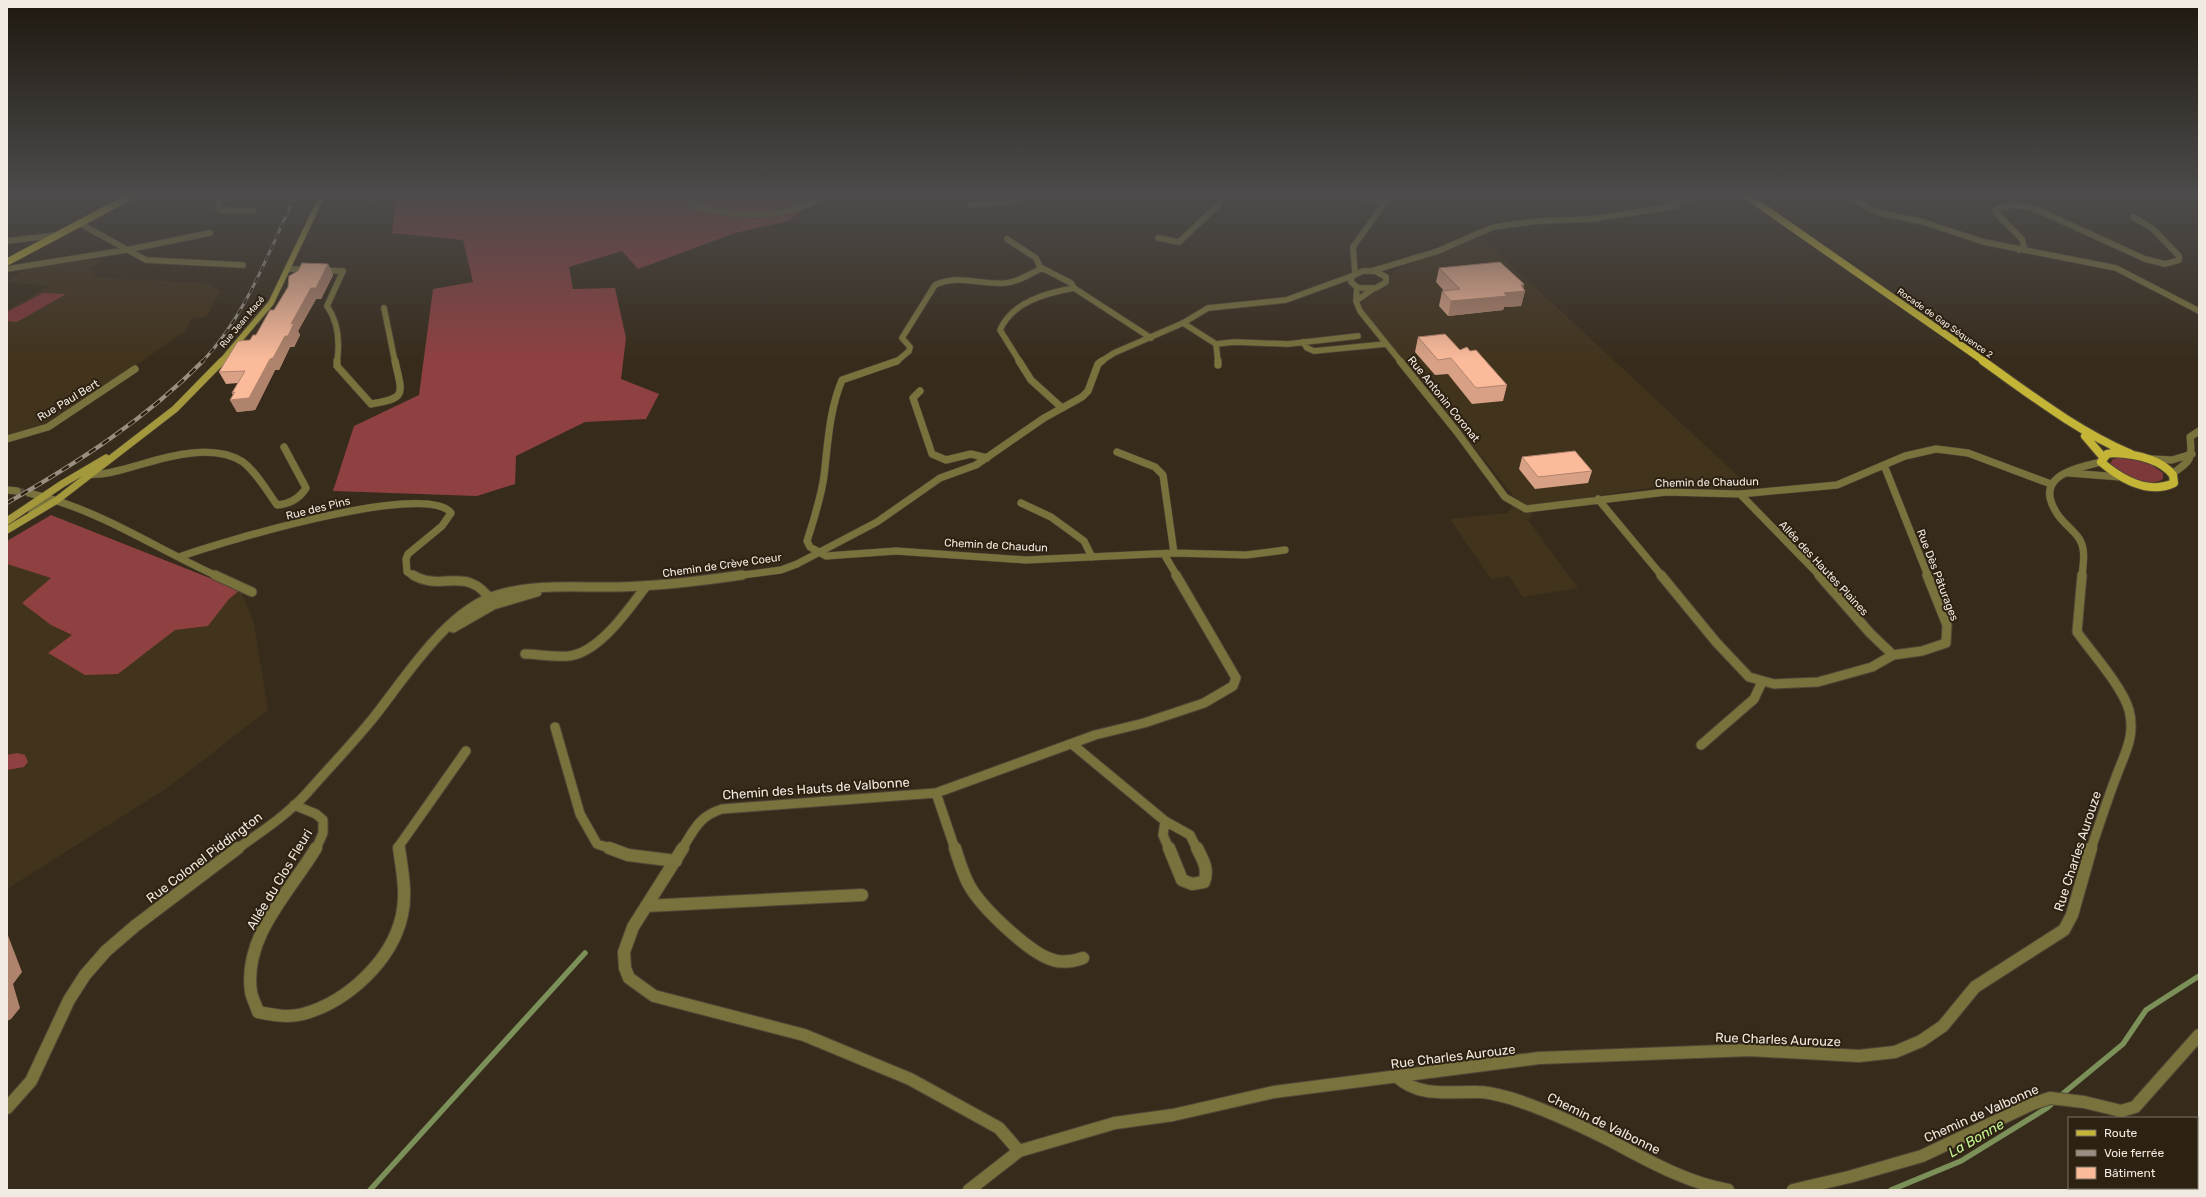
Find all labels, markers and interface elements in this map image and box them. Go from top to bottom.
street label: Rocade de Gap Séquence 2 [1895,286,1995,360]
street label: Rue Jean Macé [218,294,266,350]
street label: Rue Antonin Coronat [1405,354,1483,445]
street label: Rue Paul Bert [35,377,102,424]
street label: Chemin de Chaudun [1655,475,1759,490]
street label: Rue des Pins [285,494,352,523]
street label: Allée des Hautes Plaines [1776,518,1871,619]
street label: Rue Dès Pâturages [1914,528,1961,623]
street label: Chemin de Chaudun [944,536,1048,555]
street label: Chemin de Crève Coeur [662,551,783,580]
street label: Chemin des Hauts de Valbonne [722,774,910,803]
street label: Rue Charles Aurouze [2051,789,2104,913]
street label: Rue Colonel Piddington [143,809,266,907]
street label: Allée du Clos Fleuri [243,826,315,932]
street label: Rue Charles Aurouze [1715,1030,1841,1049]
street label: Rue Charles Aurouze [1390,1041,1516,1072]
street label: Chemin de Valbonne [1922,1081,2041,1145]
street label: Chemin de Valbonne [1545,1090,1663,1157]
water label: La Bonne [1945,1116,2007,1161]
legend [2068,1117,2198,1189]
text: Route [2104,1126,2138,1140]
text: Voie ferrée [2104,1146,2164,1160]
text: Bâtiment [2104,1166,2156,1180]

